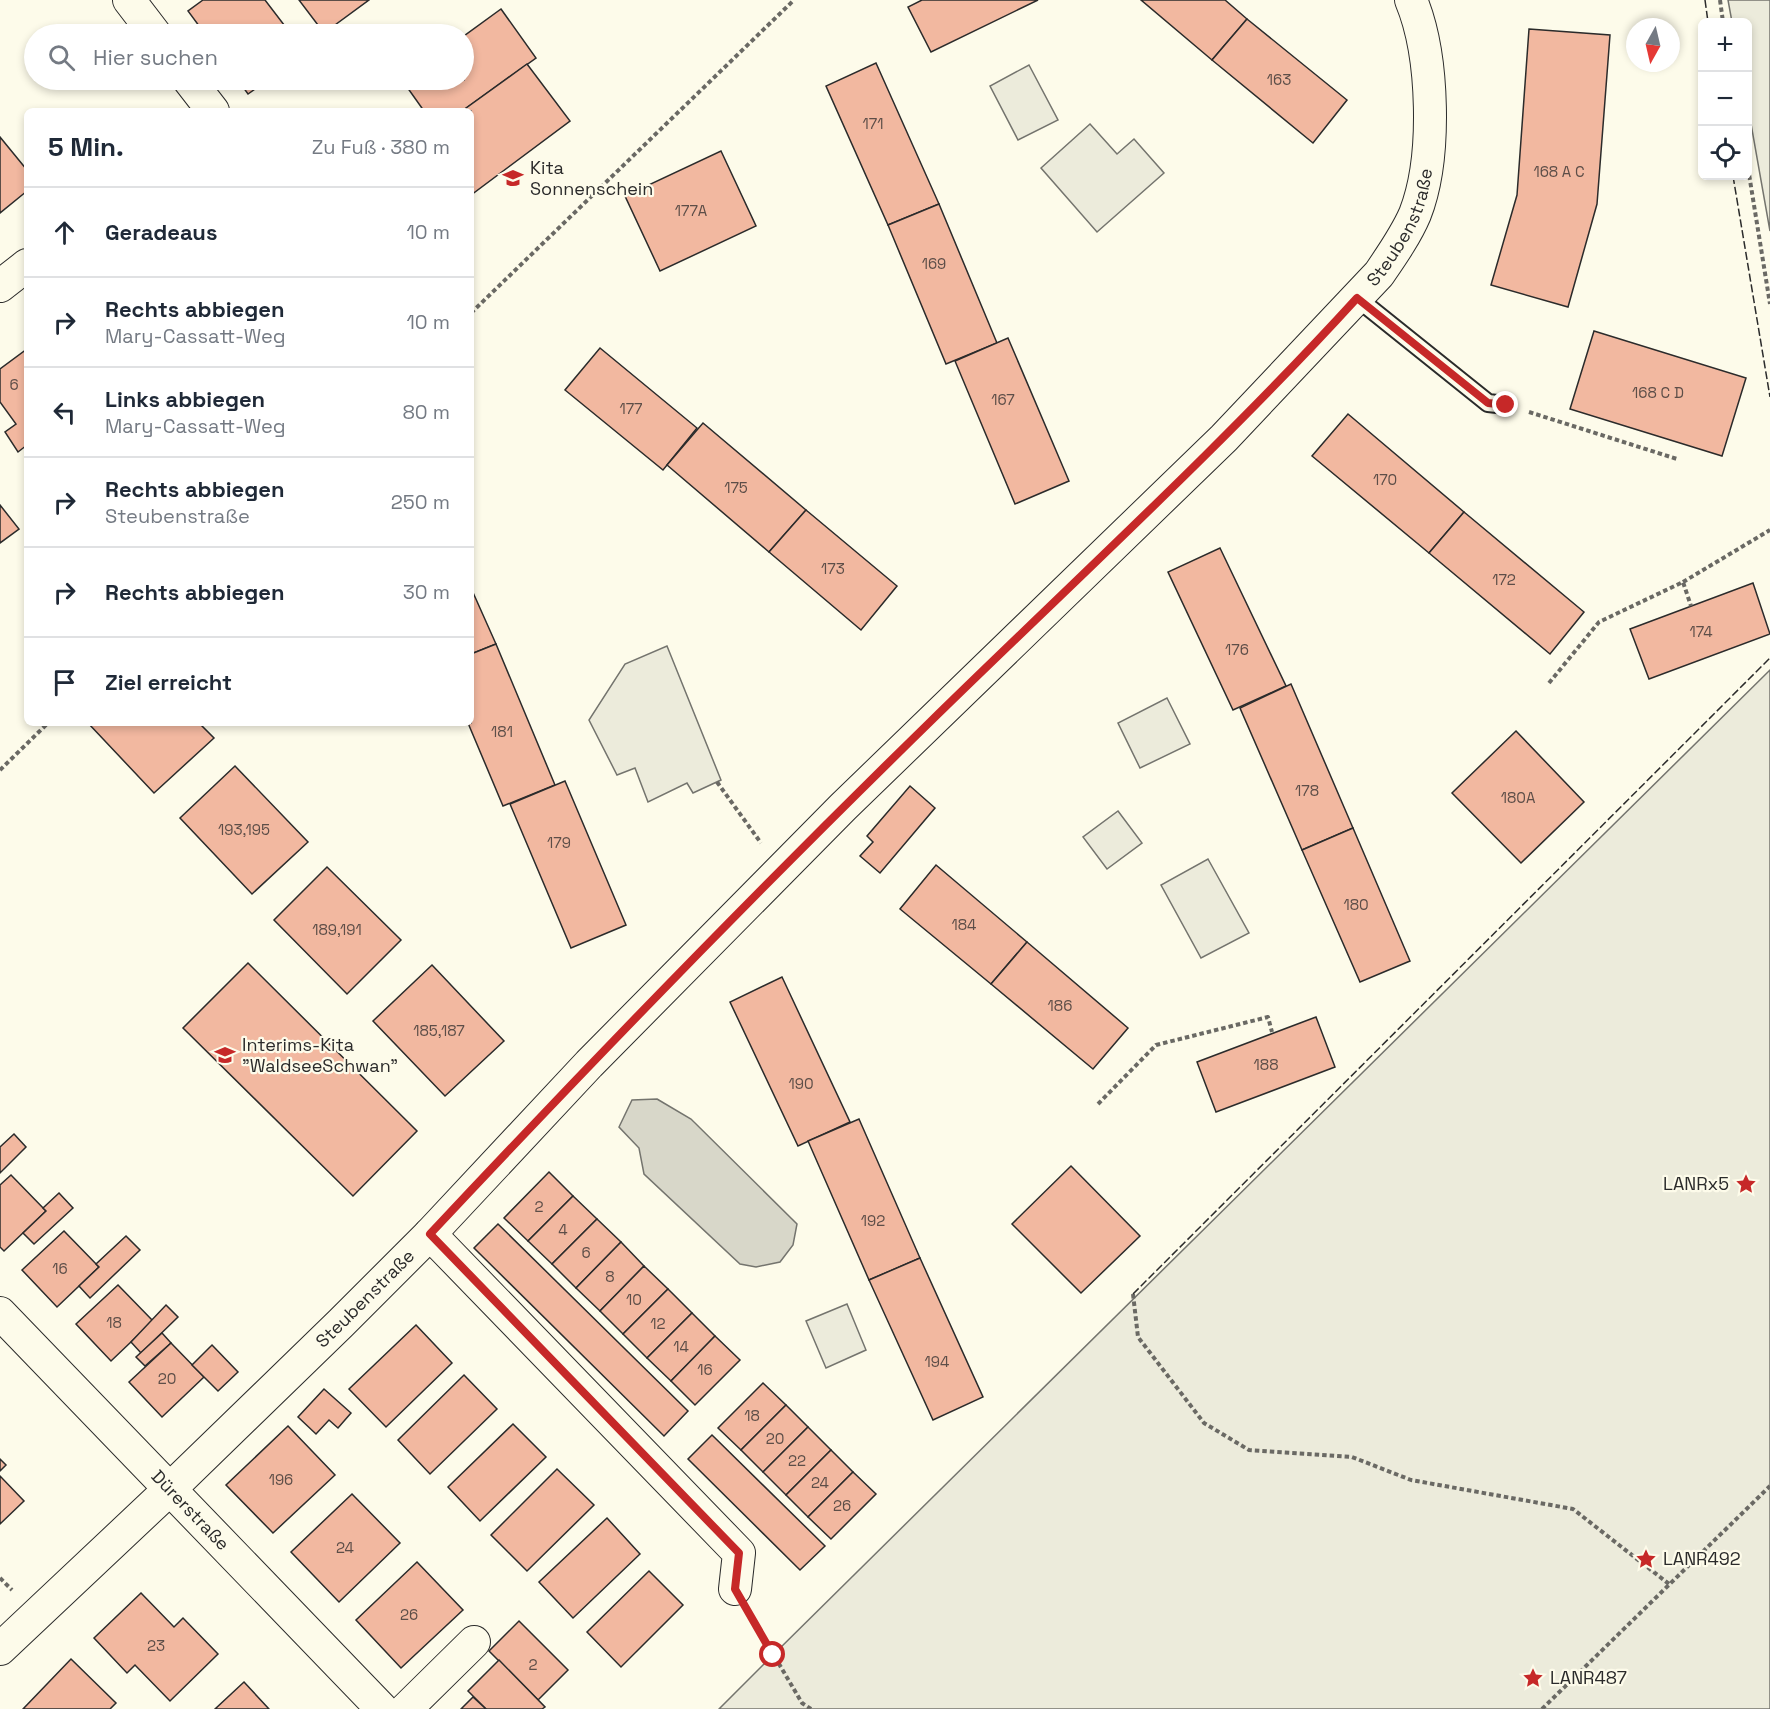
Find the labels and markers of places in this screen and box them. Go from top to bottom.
place label: Kita Sonnenschein [530,156,653,200]
school or university icon: Kita Sonnenschein [501,166,525,190]
place label: Interims-Kita "WaldseeSchwan" [242,1033,398,1077]
school or university icon: Interims-Kita "WaldseeSchwan" [213,1043,237,1067]
place label: LANRx5 [1663,1172,1729,1195]
place icon: LANRx5 [1734,1172,1758,1196]
place icon: LANR492 [1634,1547,1658,1571]
place label: LANR492 [1663,1547,1741,1570]
place icon: LANR487 [1521,1666,1545,1690]
place label: LANR487 [1550,1666,1627,1689]

